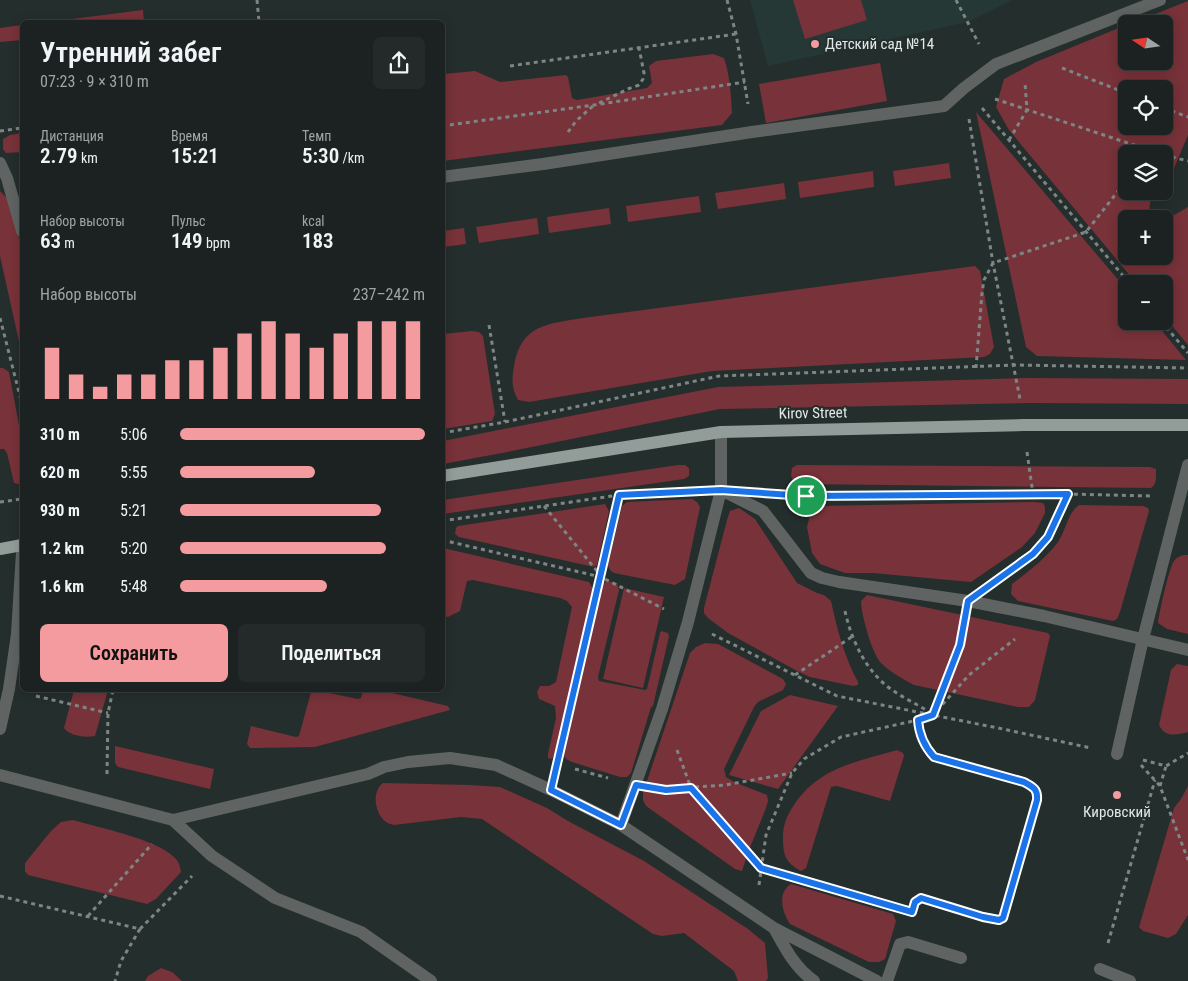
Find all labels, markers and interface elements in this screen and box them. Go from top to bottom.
north arrow [1118,15,1172,70]
map controls [1118,15,1173,330]
place label: Детский сад №14 [825,35,934,53]
text: Утренний забег [40,36,221,69]
button: share [373,37,425,89]
marker: Детский сад №14 [809,38,821,50]
text: 07:23 · 9 × 310 m [40,72,149,91]
button: locate [1118,80,1173,135]
text: Дистанция [40,128,104,144]
text: Время [171,128,208,144]
text: Темп [302,128,331,144]
text: 2.79 [40,144,78,168]
text: 15:21 [171,144,219,168]
text: 5:30 [302,144,339,168]
button: layers [1118,145,1173,200]
text: km [78,150,98,166]
text: /km [339,150,365,166]
button: + [1118,210,1173,265]
text: Набор высоты [40,213,125,229]
text: Пульс [171,213,206,229]
text: kcal [302,213,325,229]
text: 63 [40,229,61,253]
text: 149 [171,229,203,253]
text: 183 [302,229,334,253]
text: m [61,235,75,251]
text: bpm [203,235,230,251]
button: − [1118,275,1173,330]
text: Набор высоты [40,285,137,304]
text: 237–242 m [353,285,425,304]
street label: Kirov Street [779,403,847,423]
text: 310 m [40,425,80,444]
text: 5:06 [120,425,147,444]
text: 620 m [40,463,80,482]
text: 5:55 [120,463,147,482]
pin [785,475,827,517]
icon: arrive [792,482,820,510]
text: 930 m [40,501,80,520]
text: 5:21 [120,501,147,520]
text: 1.2 km [40,539,84,558]
text: 5:20 [120,539,147,558]
text: 1.6 km [40,577,84,596]
text: 5:48 [120,577,147,596]
button: Сохранить [40,624,228,682]
button: Поделиться [238,624,425,682]
marker: Кировский [1111,789,1123,801]
place label: Кировский [1083,803,1151,821]

